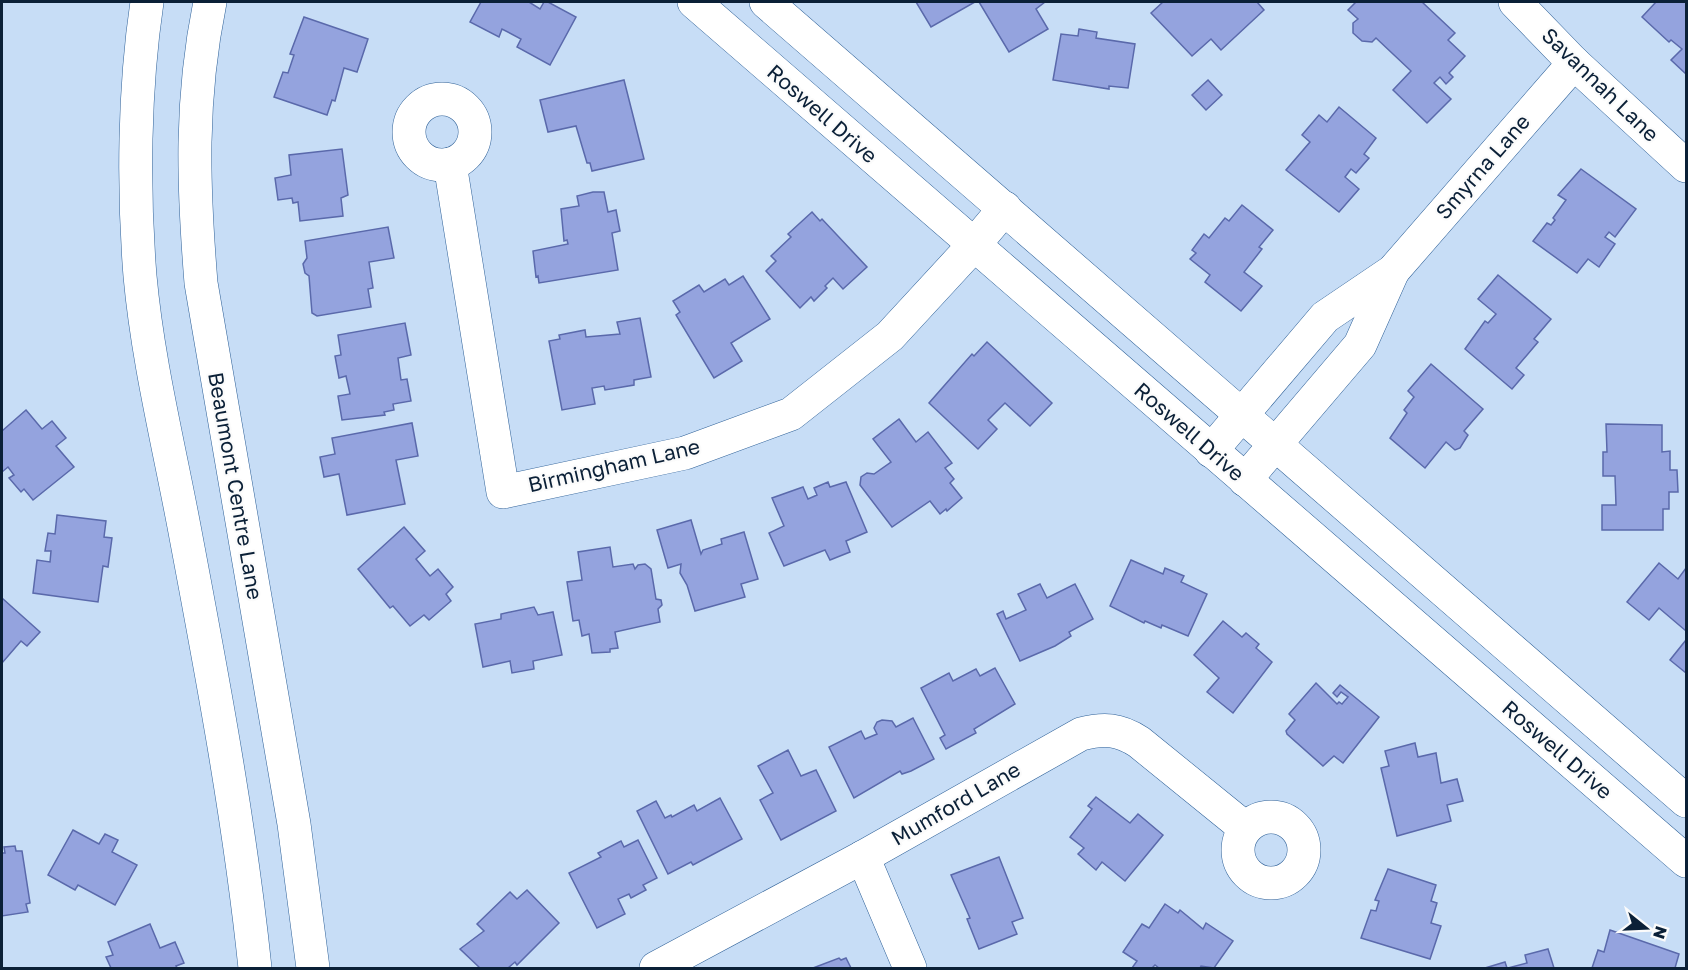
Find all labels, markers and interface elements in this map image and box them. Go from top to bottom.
street label: Savannah Lane [1537,22,1665,147]
street label: Roswell Drive [762,58,883,168]
street label: Smyrna Lane [1430,108,1535,224]
street label: Beaumont Centre Lane [203,370,269,602]
street label: Roswell Drive [1129,376,1250,486]
street label: Birmingham Lane [525,433,702,497]
street label: Roswell Drive [1497,694,1618,804]
street label: Mumford Lane [886,756,1025,851]
north arrow [1616,898,1676,958]
text: N [1649,924,1672,942]

